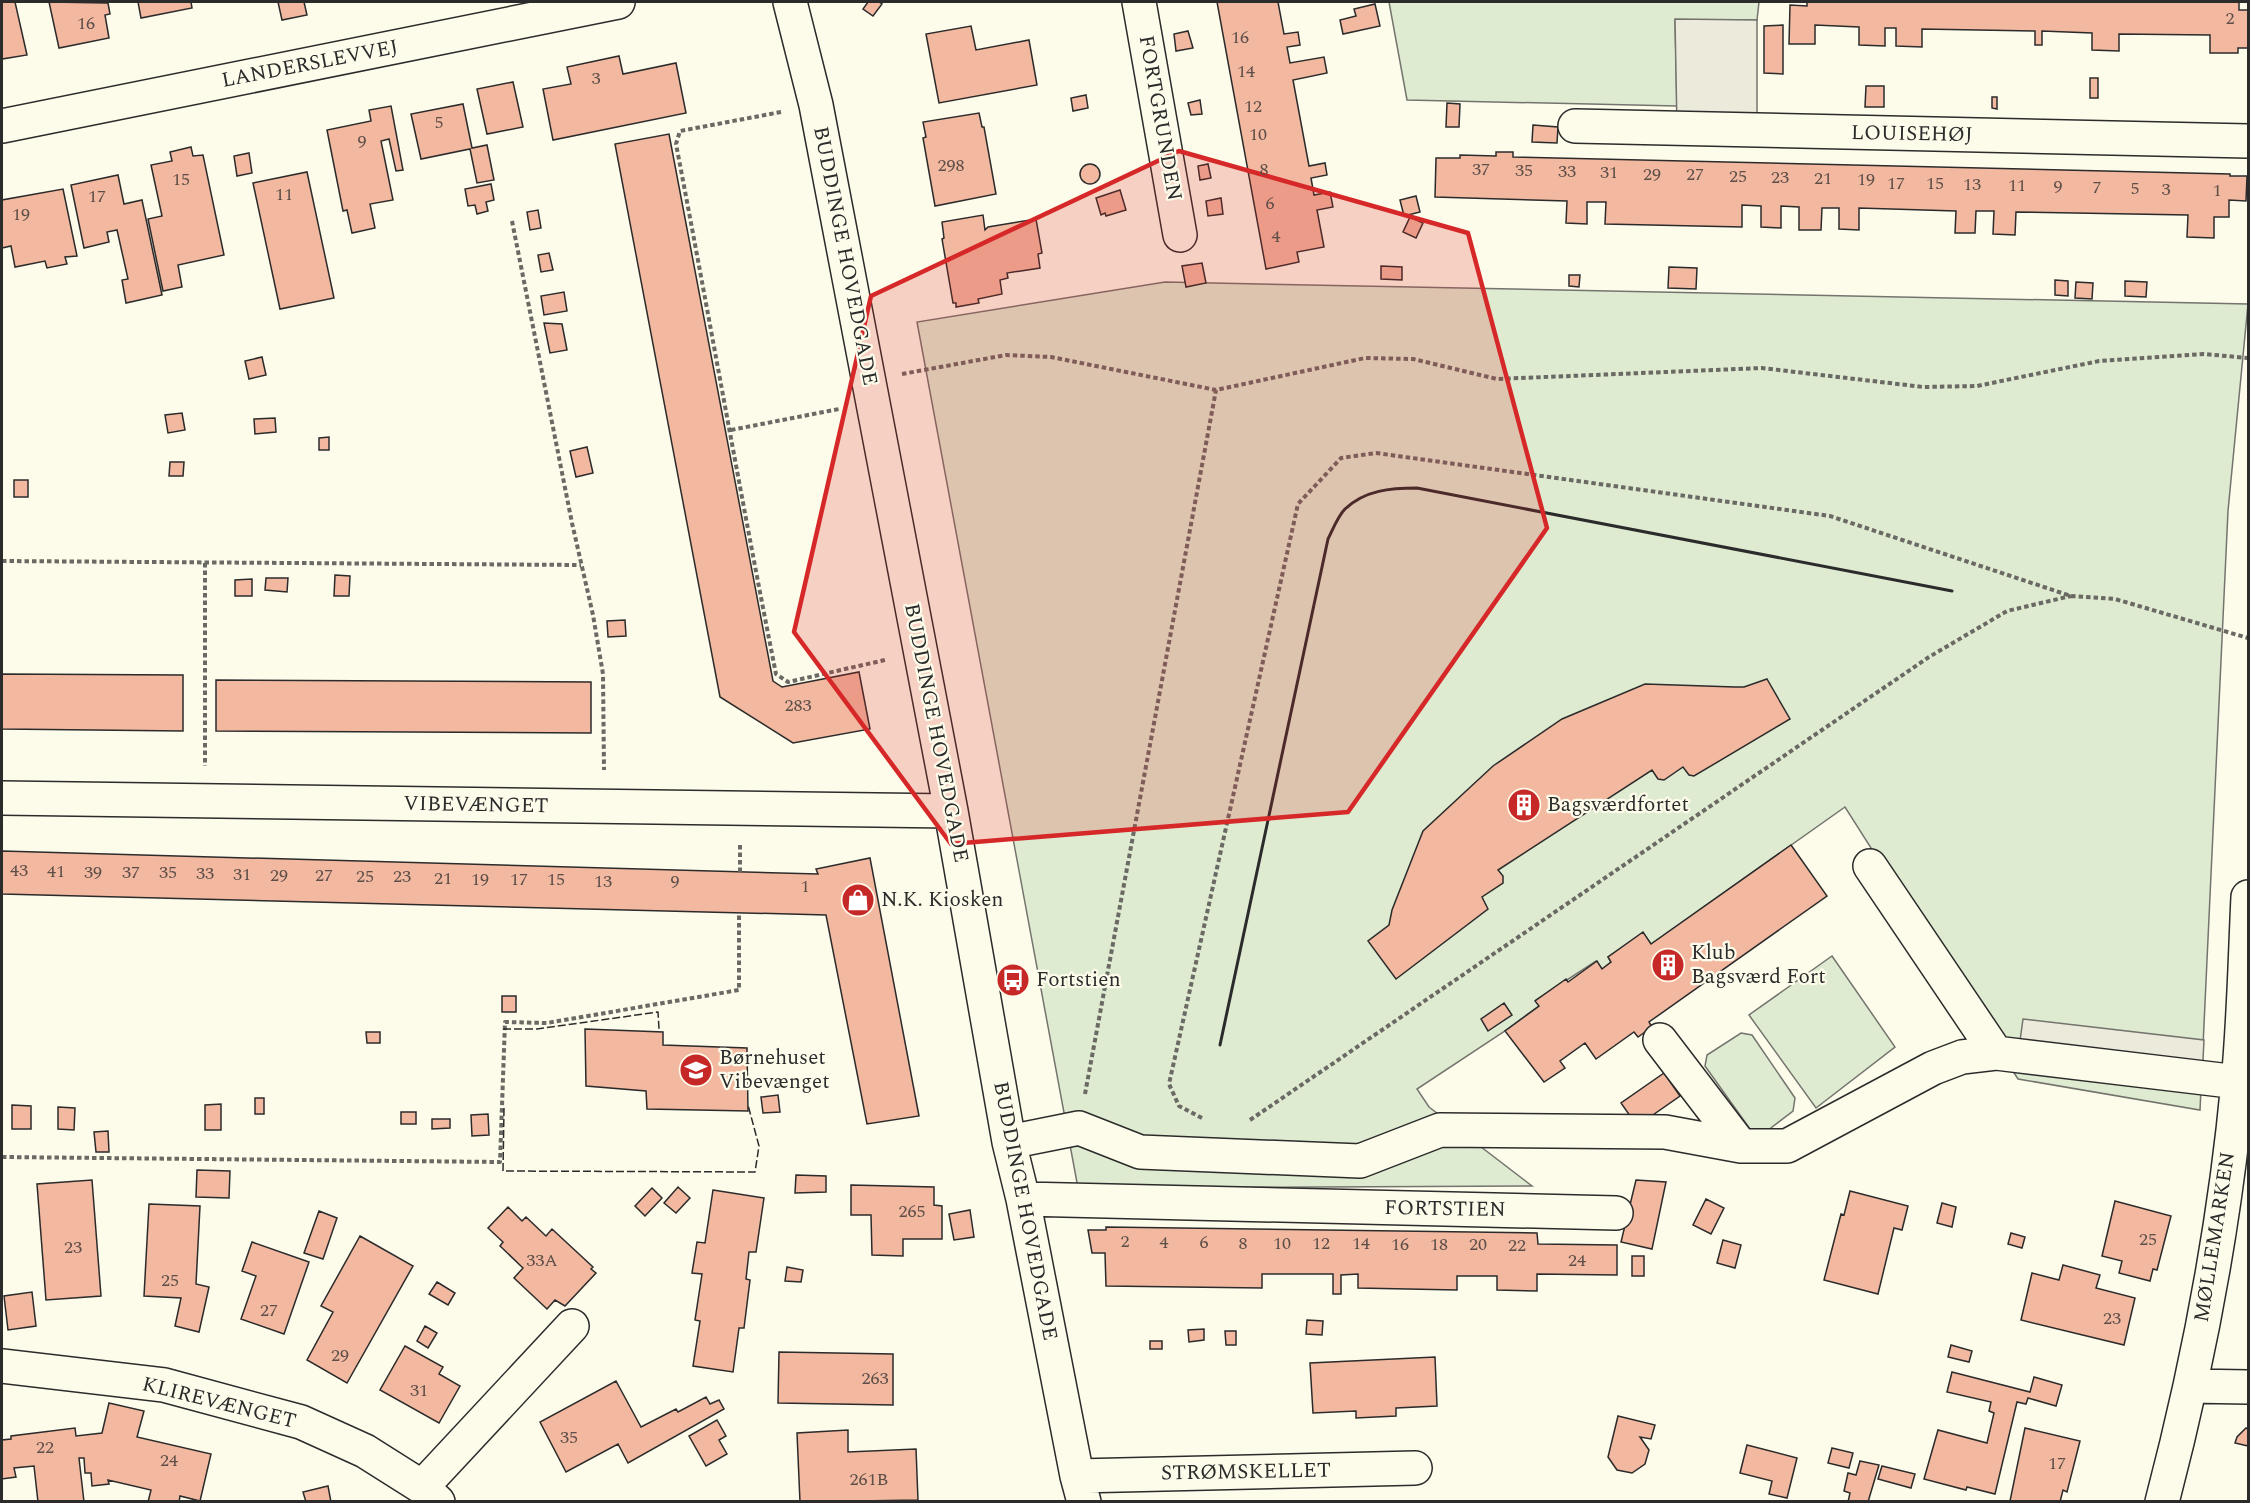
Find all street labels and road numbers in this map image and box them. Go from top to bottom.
street label: LANDERSLEVVEJ [219,31,401,97]
street label: FORTGRUNDEN [1130,33,1190,203]
street label: LOUISEHØJ [1851,117,1973,151]
street label: BUDDINGE HOVEDGADE [804,124,886,388]
street label: BUDDINGE HOVEDGADE [895,601,977,865]
street label: VIBEVÆNGET [403,788,549,822]
street label: BUDDINGE HOVEDGADE [984,1079,1066,1343]
street label: MØLLEMARKEN [2186,1149,2244,1325]
street label: FORTSTIEN [1384,1192,1506,1226]
street label: KLIREVÆNGET [139,1368,299,1438]
street label: STRØMSKELLET [1161,1455,1331,1489]

